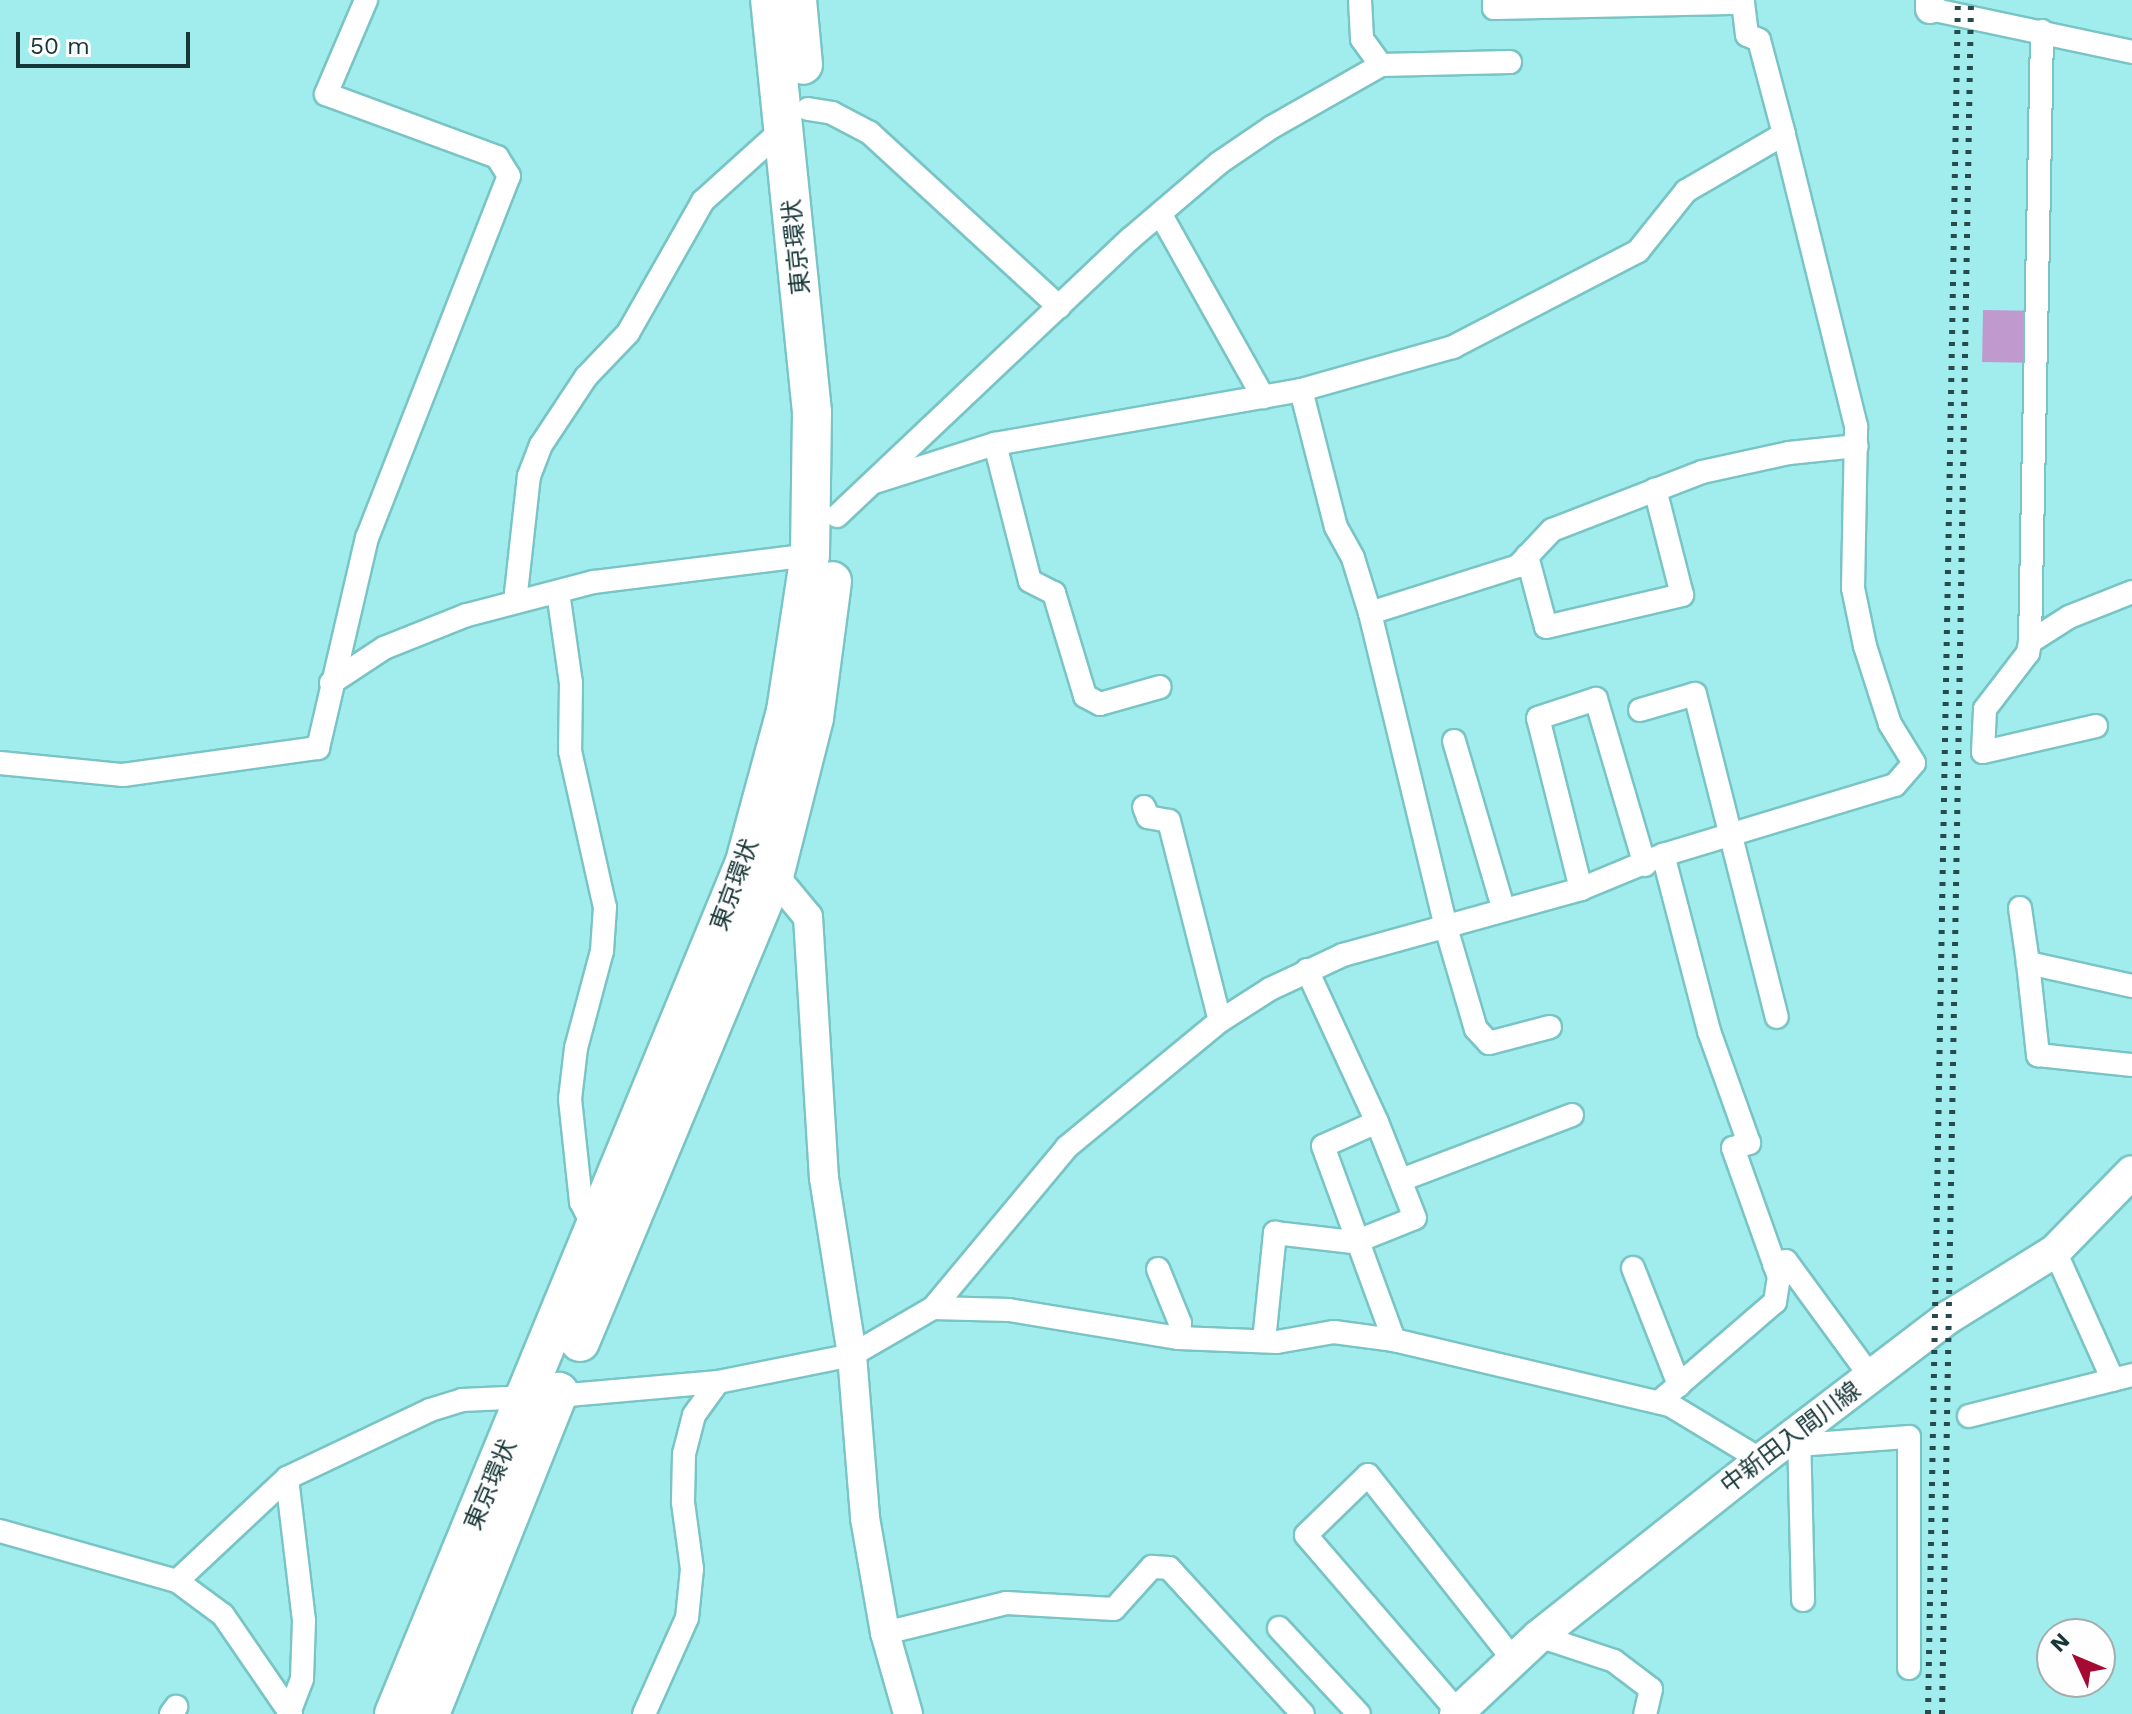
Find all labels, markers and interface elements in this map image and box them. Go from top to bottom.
scale bar [20,16,194,66]
text: 50 m [30,32,90,60]
street label: 東京環状 [778,198,816,296]
street label: 東京環状 [705,835,765,935]
street label: 中新田入間川線 [1715,1376,1867,1500]
street label: 東京環状 [459,1435,523,1535]
north arrow [2036,1618,2116,1698]
text: N [2045,1628,2074,1657]

